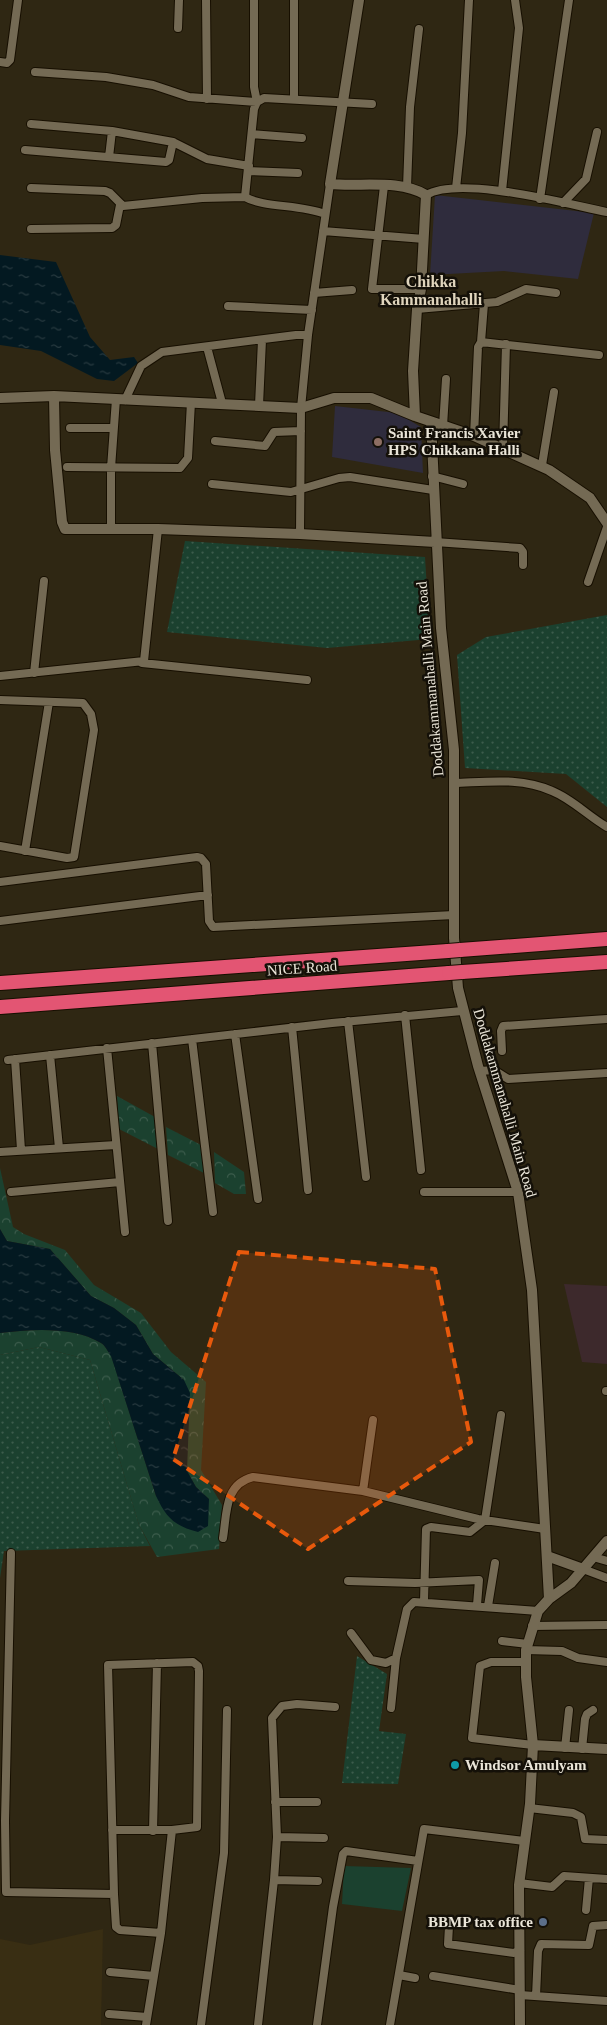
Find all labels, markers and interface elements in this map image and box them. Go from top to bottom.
district label: Chikka Kammanahalli [380,273,483,308]
place label: Saint Francis Xavier HPS Chikkana Halli [388,425,521,458]
marker: Saint Francis Xavier HPS Chikkana Halli [372,436,384,448]
street label: Doddakammanahalli Main Road [413,580,447,777]
street label: NICE Road [266,958,338,978]
street label: Doddakammanahalli Main Road [470,1007,540,1200]
place label: Windsor Amulyam [465,1757,587,1773]
marker: Windsor Amulyam [449,1759,461,1771]
place label: BBMP tax office [428,1914,533,1930]
marker: BBMP tax office [537,1916,549,1928]

